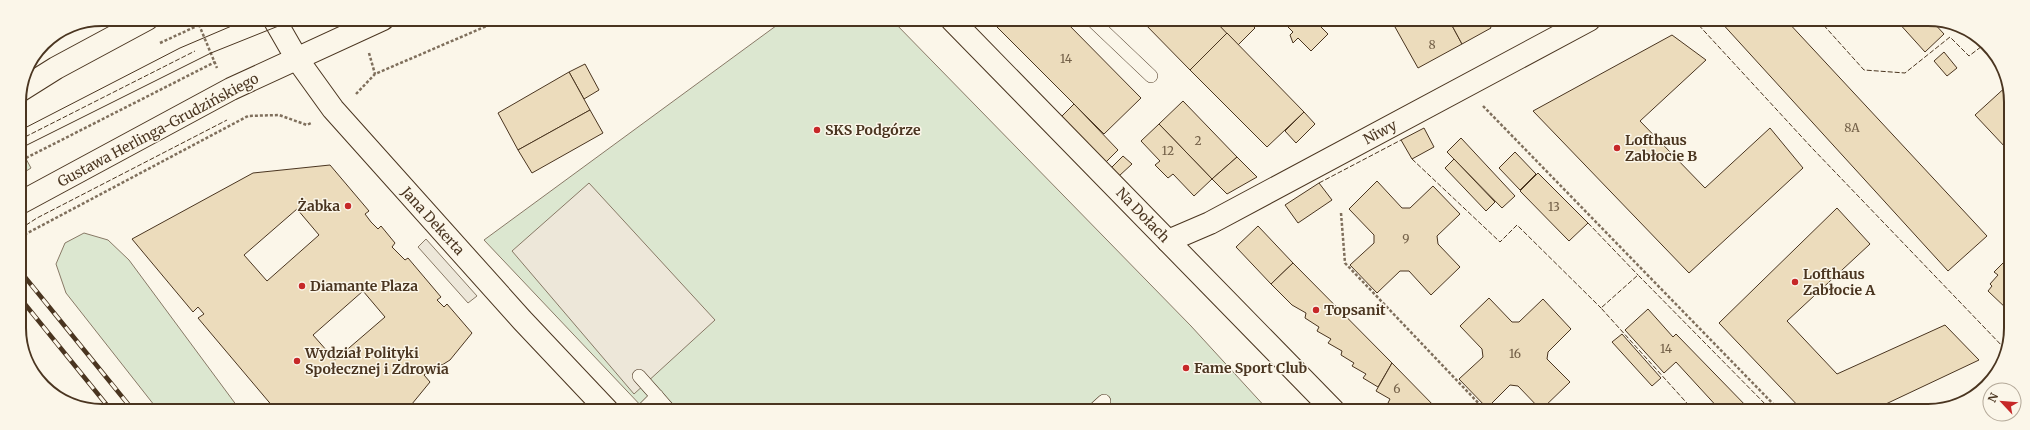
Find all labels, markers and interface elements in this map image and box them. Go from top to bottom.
house number: 8 [1428,37,1436,52]
house number: 14 [1060,51,1073,66]
street label: Gustawa Herlinga-Grudzińskiego [54,69,262,191]
street label: Niwy [1360,115,1401,148]
house number: 8A [1844,120,1860,135]
place label: SKS Podgórze [825,121,921,139]
marker: SKS Podgórze [812,125,822,135]
place label: Lofthaus Zabłocie B [1625,131,1697,165]
house number: 2 [1194,133,1202,148]
house number: 12 [1162,143,1174,158]
marker: Lofthaus Zabłocie B [1612,143,1622,153]
street label: Jana Dekerta [397,182,469,259]
street label: Na Dołach [1112,184,1174,246]
place label: Żabka [298,197,340,215]
house number: 13 [1548,199,1560,214]
marker: Żabka [343,201,353,211]
house number: 9 [1402,231,1410,246]
place label: Lofthaus Zabłocie A [1803,265,1876,299]
place label: Diamante Plaza [310,277,418,295]
marker: Lofthaus Zabłocie A [1790,277,1800,287]
marker: Diamante Plaza [297,281,307,291]
place label: Topsanit [1324,301,1386,319]
marker: Topsanit [1311,305,1321,315]
house number: 14 [1660,341,1673,356]
place label: Wydział Polityki Społecznej i Zdrowia [304,344,449,378]
house number: 16 [1509,346,1521,361]
marker: Wydział Polityki Społecznej i Zdrowia [292,356,302,366]
place label: Fame Sport Club [1194,359,1308,377]
marker: Fame Sport Club [1181,363,1191,373]
house number: 6 [1393,381,1401,396]
north arrow [1982,382,2022,422]
text: N [1985,390,2001,405]

